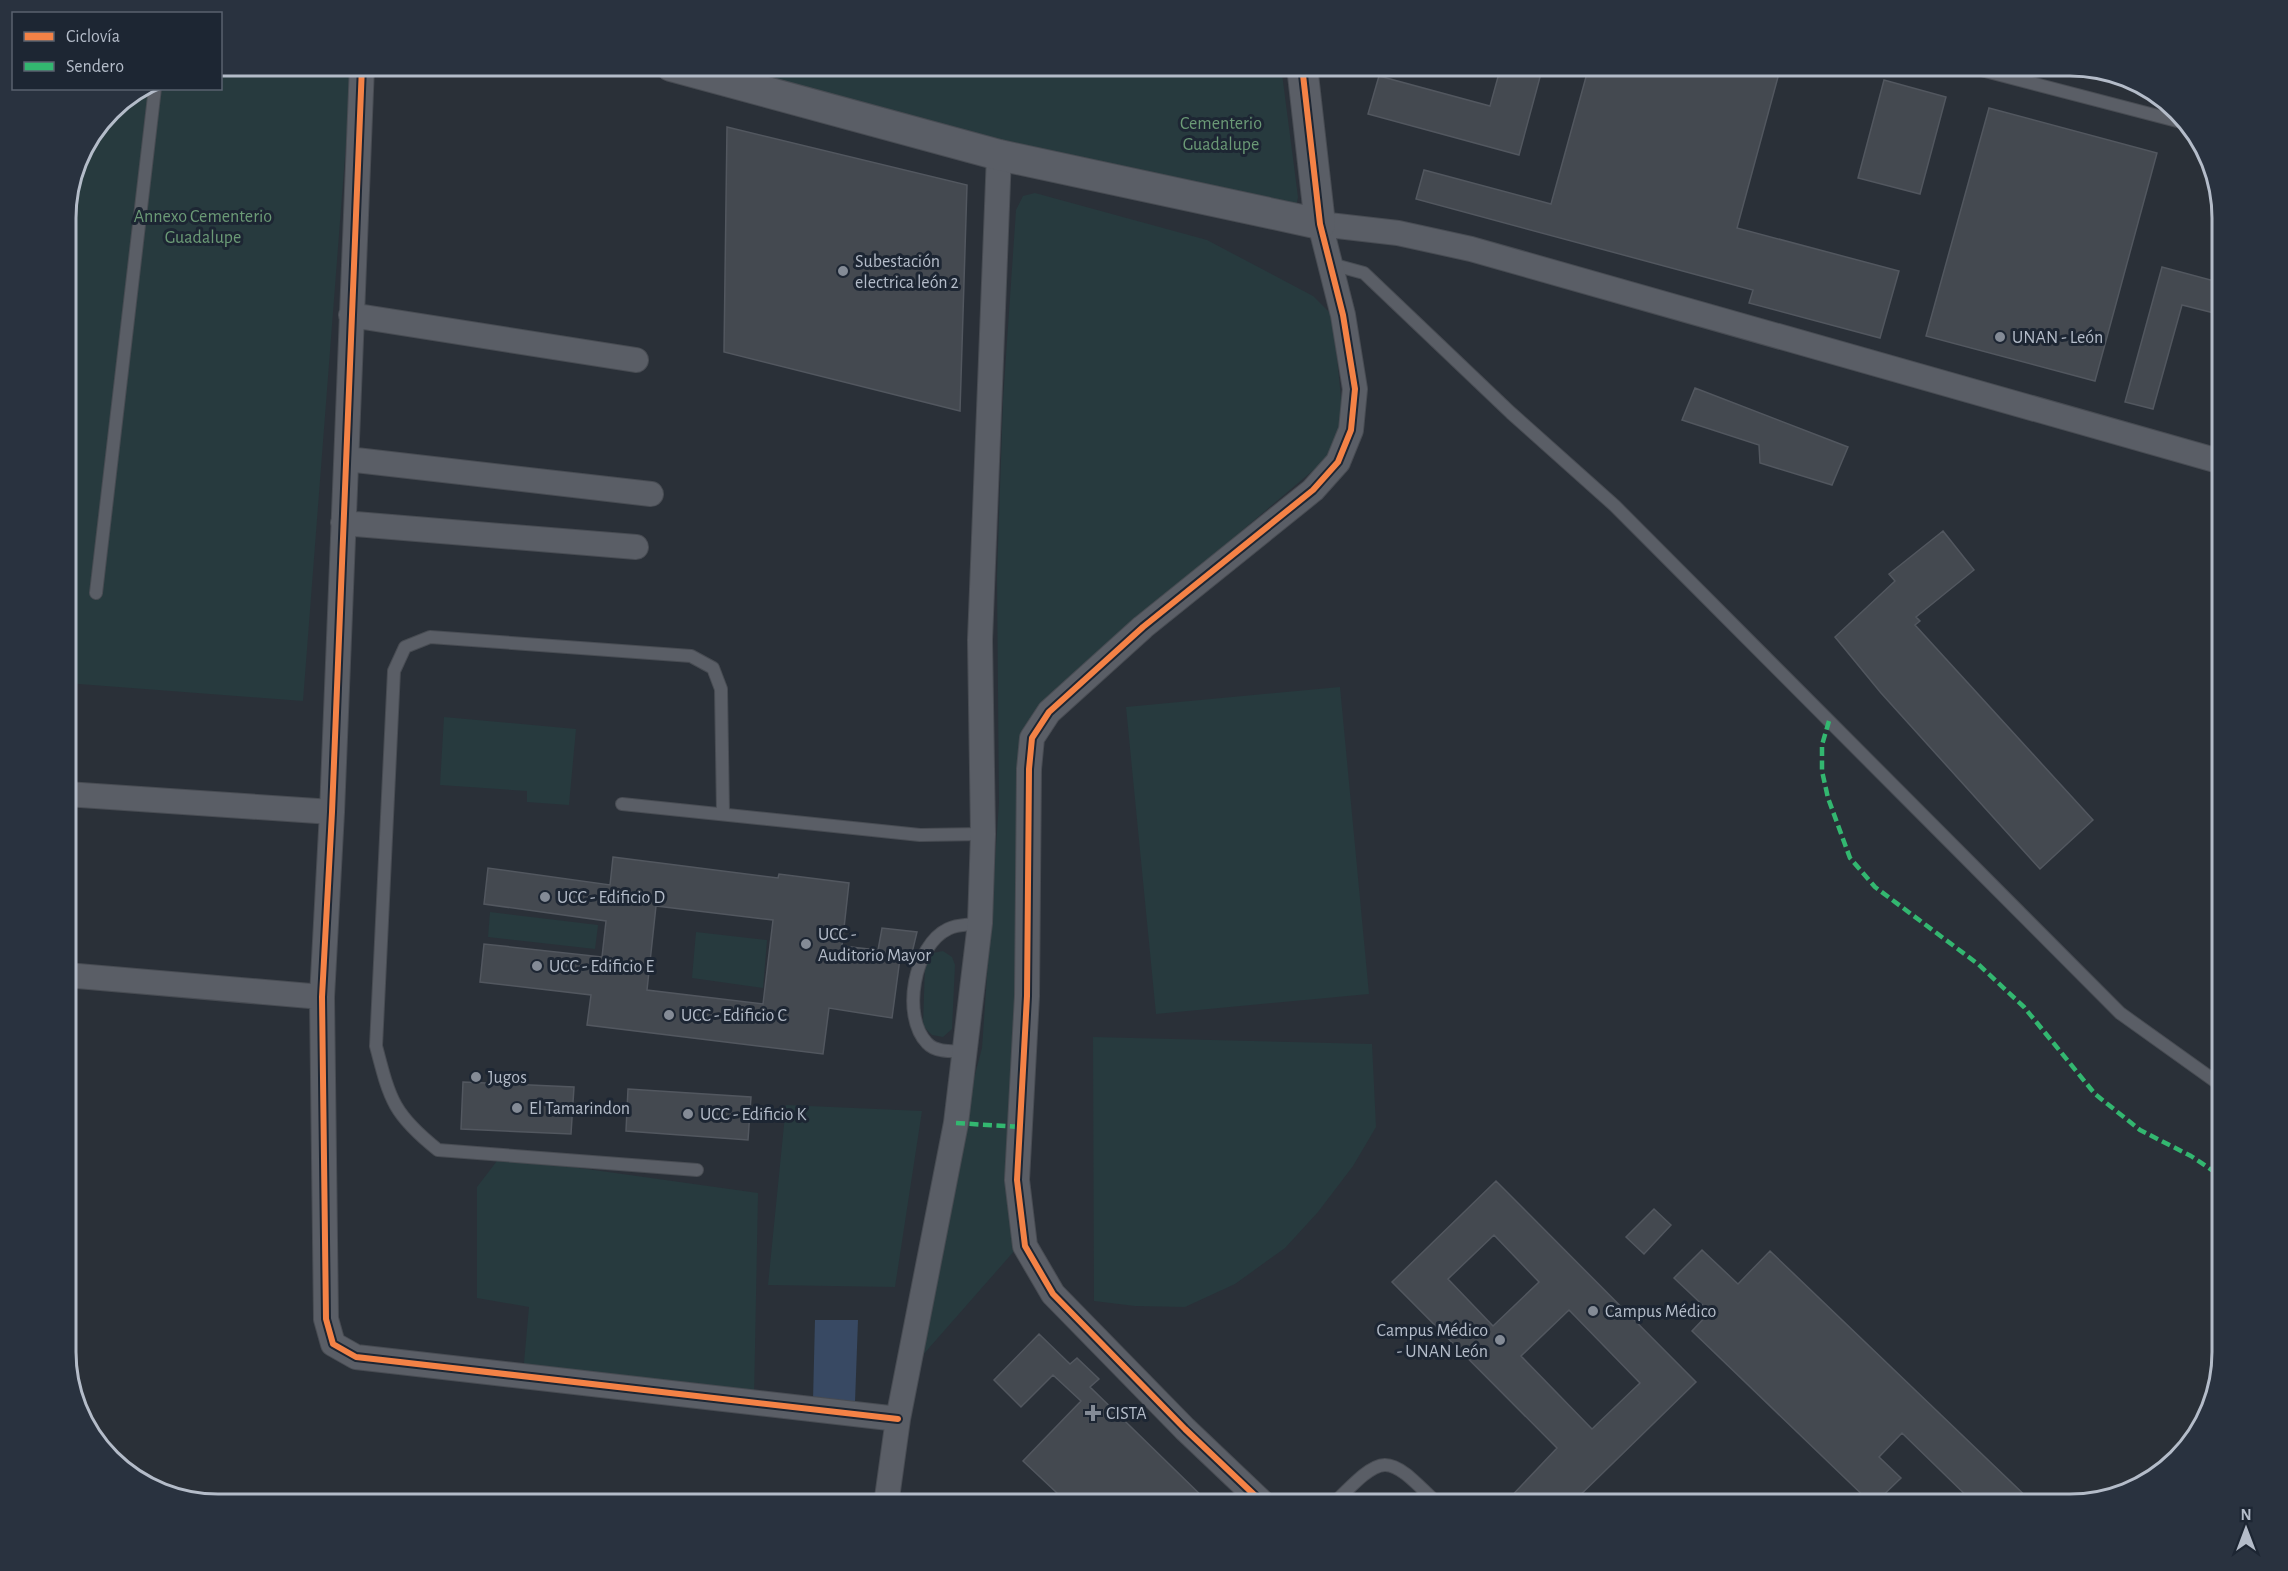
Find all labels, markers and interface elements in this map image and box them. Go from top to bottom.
legend [12,12,222,90]
text: Ciclovía [66,28,120,46]
text: Sendero [66,58,124,76]
park label: Cementerio Guadalupe [1180,115,1262,154]
park label: Annexo Cementerio Guadalupe [134,208,272,247]
place label: Subestación electrica león 2 [855,253,959,292]
marker: Subestación electrica león 2 [836,264,850,278]
place label: UNAN - León [2012,329,2103,347]
marker: UNAN - León [1993,330,2007,344]
place label: UCC - Edificio D [557,889,665,907]
marker: UCC - Edificio D [538,890,552,904]
place label: UCC - Auditorio Mayor [818,926,931,965]
marker: UCC - Auditorio Mayor [799,937,813,951]
place label: UCC - Edificio E [549,958,654,976]
marker: UCC - Edificio E [530,959,544,973]
place label: UCC - Edificio C [681,1007,787,1025]
marker: UCC - Edificio C [662,1008,676,1022]
place label: Jugos [488,1069,527,1087]
marker: Jugos [469,1070,483,1084]
place label: El Tamarindon [529,1100,630,1118]
marker: El Tamarindon [510,1101,524,1115]
place label: UCC - Edificio K [700,1106,806,1124]
marker: UCC - Edificio K [681,1107,695,1121]
place label: Campus Médico [1605,1303,1717,1321]
marker: Campus Médico [1586,1304,1600,1318]
place label: Campus Médico - UNAN León [1377,1322,1488,1361]
marker: Campus Médico - UNAN León [1493,1333,1507,1347]
marker: CISTA [1084,1404,1102,1422]
place label: CISTA [1106,1405,1147,1423]
north arrow [2216,1499,2276,1559]
text: N [2240,1507,2252,1523]

